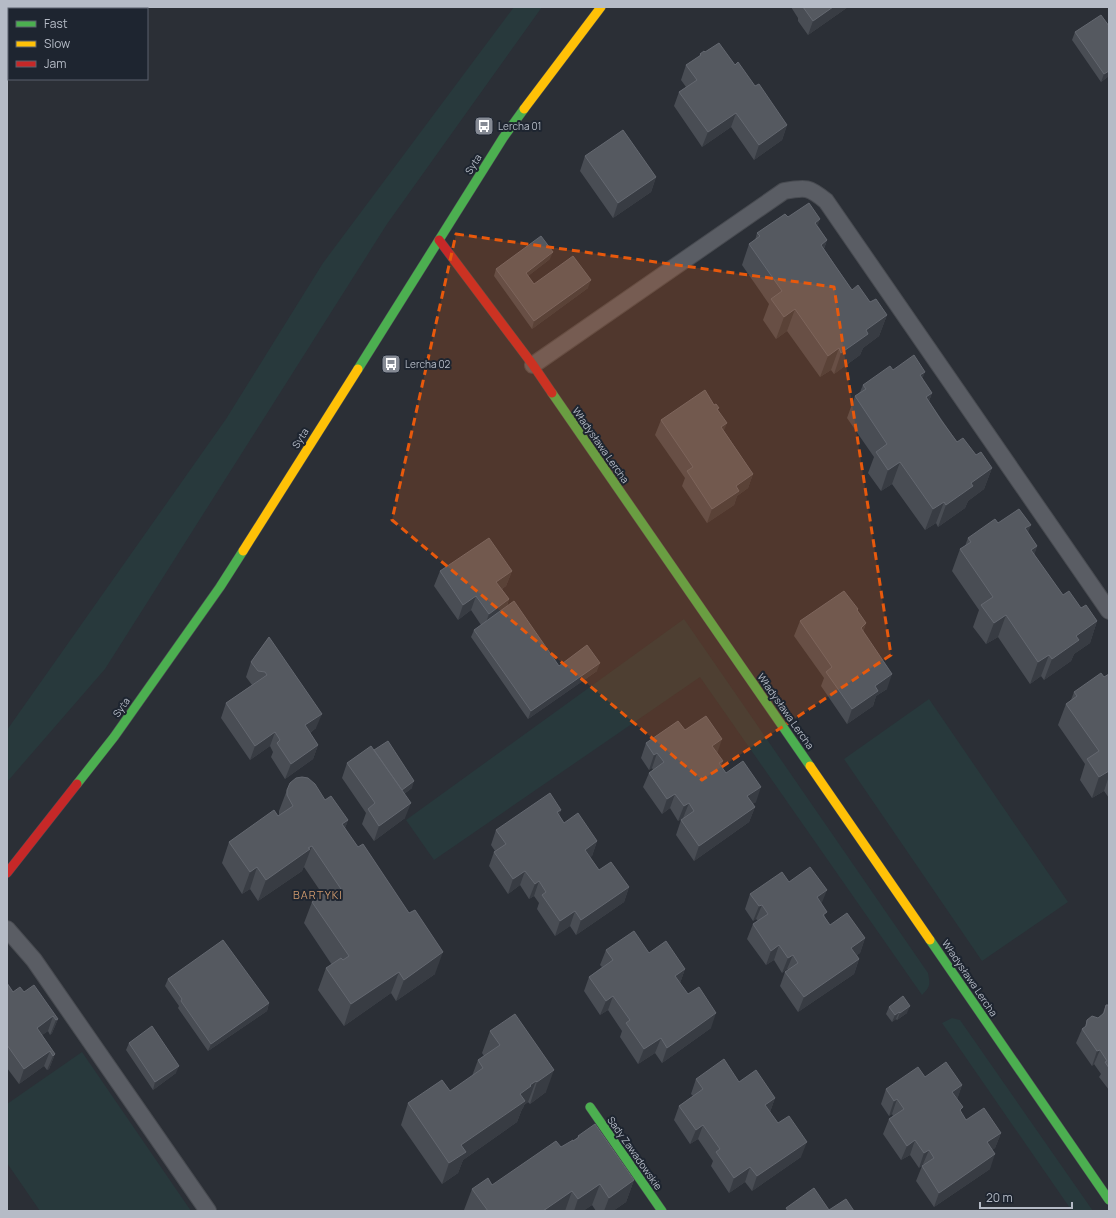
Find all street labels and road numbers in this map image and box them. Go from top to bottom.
street label: Syta [461,151,485,177]
street label: Władysława Lercha [570,404,632,486]
street label: Syta [288,425,312,451]
street label: Władysława Lercha [755,670,817,752]
street label: Syta [109,694,133,720]
street label: Władysława Lercha [939,937,1001,1019]
street label: Sady Zawadowskie [604,1113,666,1193]

